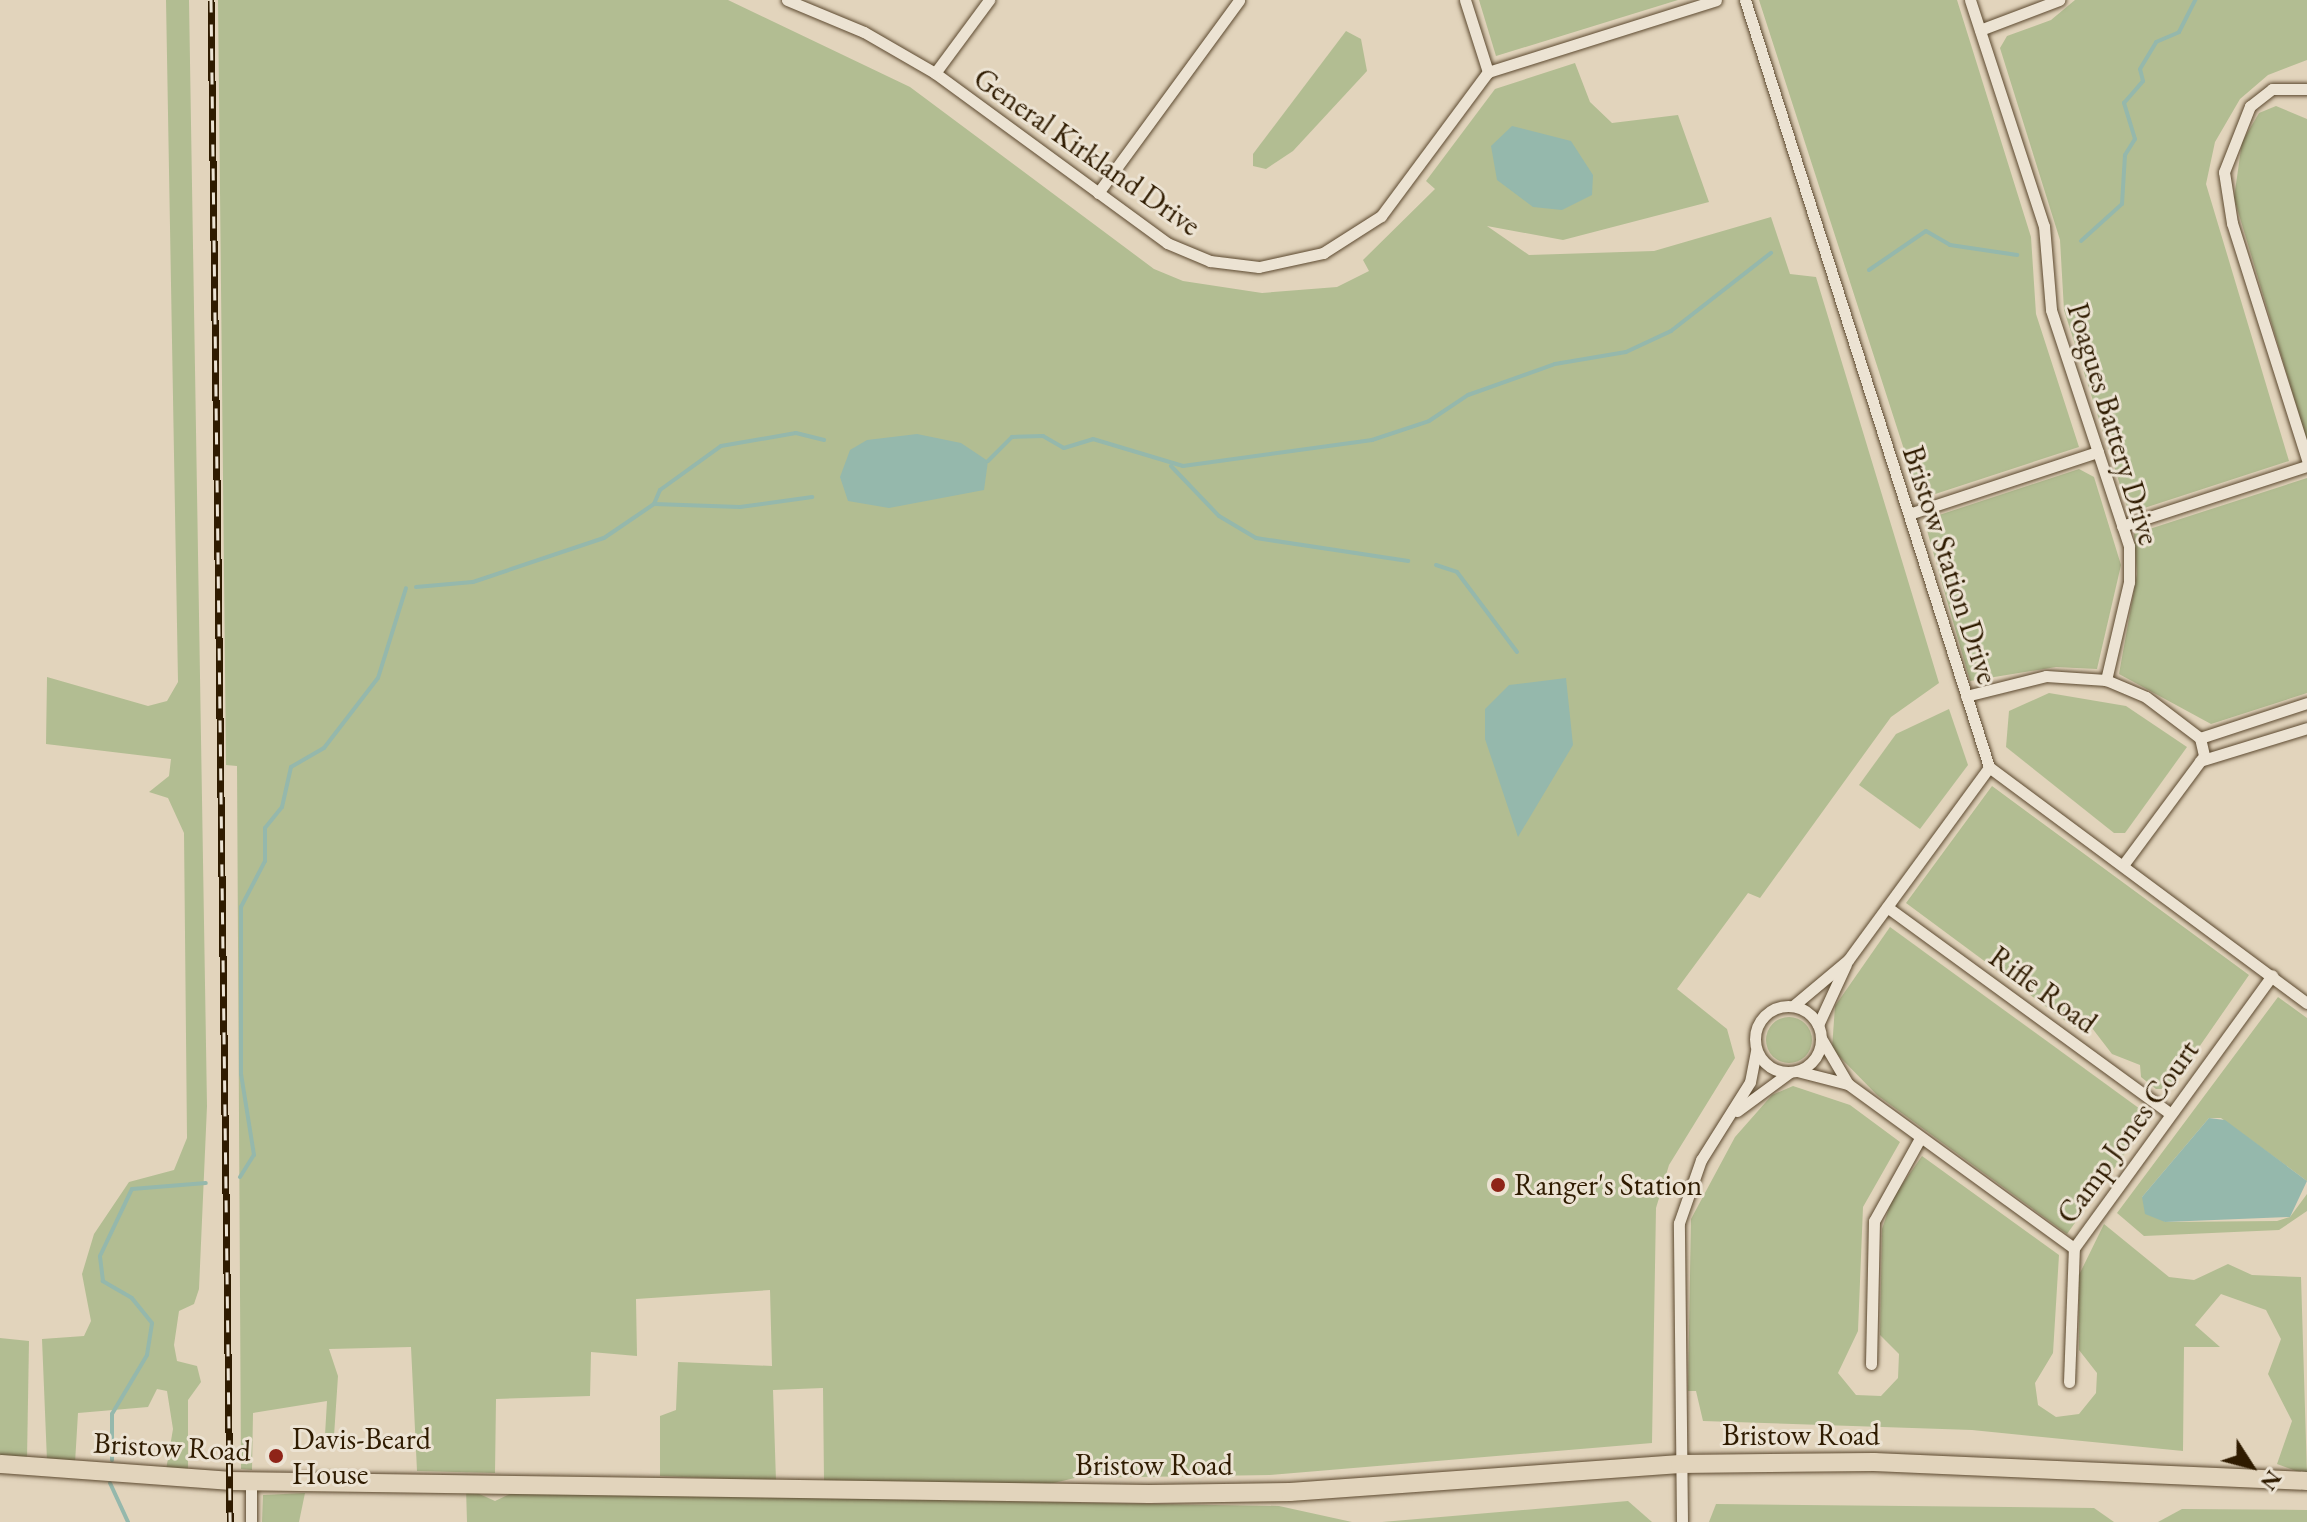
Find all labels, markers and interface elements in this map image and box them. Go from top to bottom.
street label: General Kirkland Drive [967,60,1207,244]
street label: Poagues Battery Drive [2059,299,2167,549]
street label: Bristow Station Drive [1895,442,2005,688]
street label: Rifle Road [1982,939,2104,1041]
street label: Camp Jones Court [2049,1033,2207,1231]
place label: Ranger's Station [1514,1167,1702,1203]
marker: Ranger's Station [1489,1176,1507,1194]
street label: Bristow Road [1722,1417,1880,1453]
place label: Davis-Beard House [292,1421,431,1492]
street label: Bristow Road [92,1425,252,1469]
north arrow [2211,1426,2291,1506]
marker: Davis-Beard House [267,1447,285,1465]
street label: Bristow Road [1075,1447,1233,1483]
text: N [2254,1465,2288,1496]

